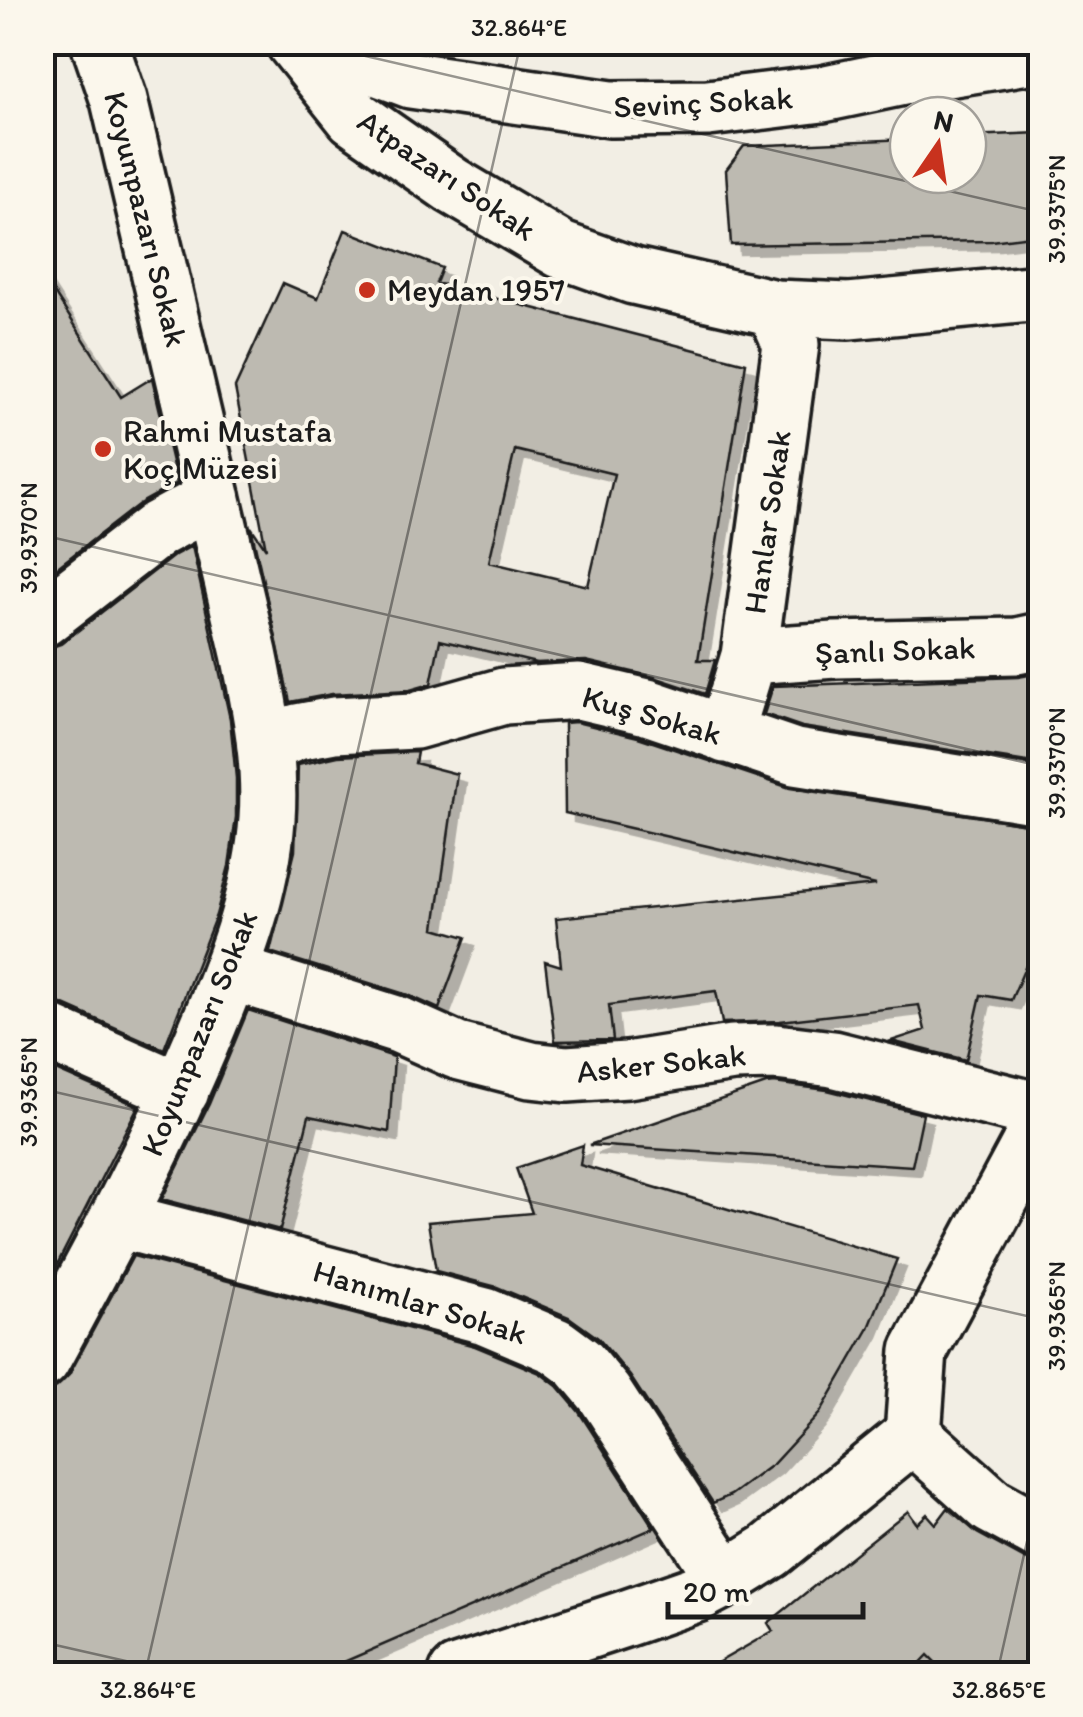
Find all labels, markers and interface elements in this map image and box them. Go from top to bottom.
text: 32.864°E [471,12,567,42]
street label: Sevinç Sokak [612,78,794,126]
street label: Koyunpazarı Sokak [96,87,196,351]
north arrow [888,95,988,195]
street label: Atpazarı Sokak [351,101,543,249]
text: N [931,102,957,139]
text: 39.9375°N [1041,154,1071,264]
place label: Meydan 1957 [387,271,565,309]
marker: Meydan 1957 [356,279,378,301]
place label: Rahmi Mustafa Koç Müzesi [123,412,332,487]
street label: Hanlar Sokak [735,428,799,616]
marker: Rahmi Mustafa Koç Müzesi [92,438,114,460]
text: 39.9370°N [13,482,43,594]
street label: Şanlı Sokak [814,628,976,672]
street label: Kuş Sokak [578,677,726,753]
text: 39.9370°N [1041,707,1071,819]
street label: Koyunpazarı Sokak [132,905,266,1161]
street label: Asker Sokak [575,1035,747,1091]
text: 39.9365°N [13,1037,43,1147]
street label: Hanımlar Sokak [309,1251,531,1353]
text: 39.9365°N [1041,1261,1071,1371]
scale bar [668,1557,863,1619]
text: 20 m [683,1573,749,1610]
text: 32.864°E [100,1674,196,1704]
text: 32.865°E [952,1674,1046,1704]

